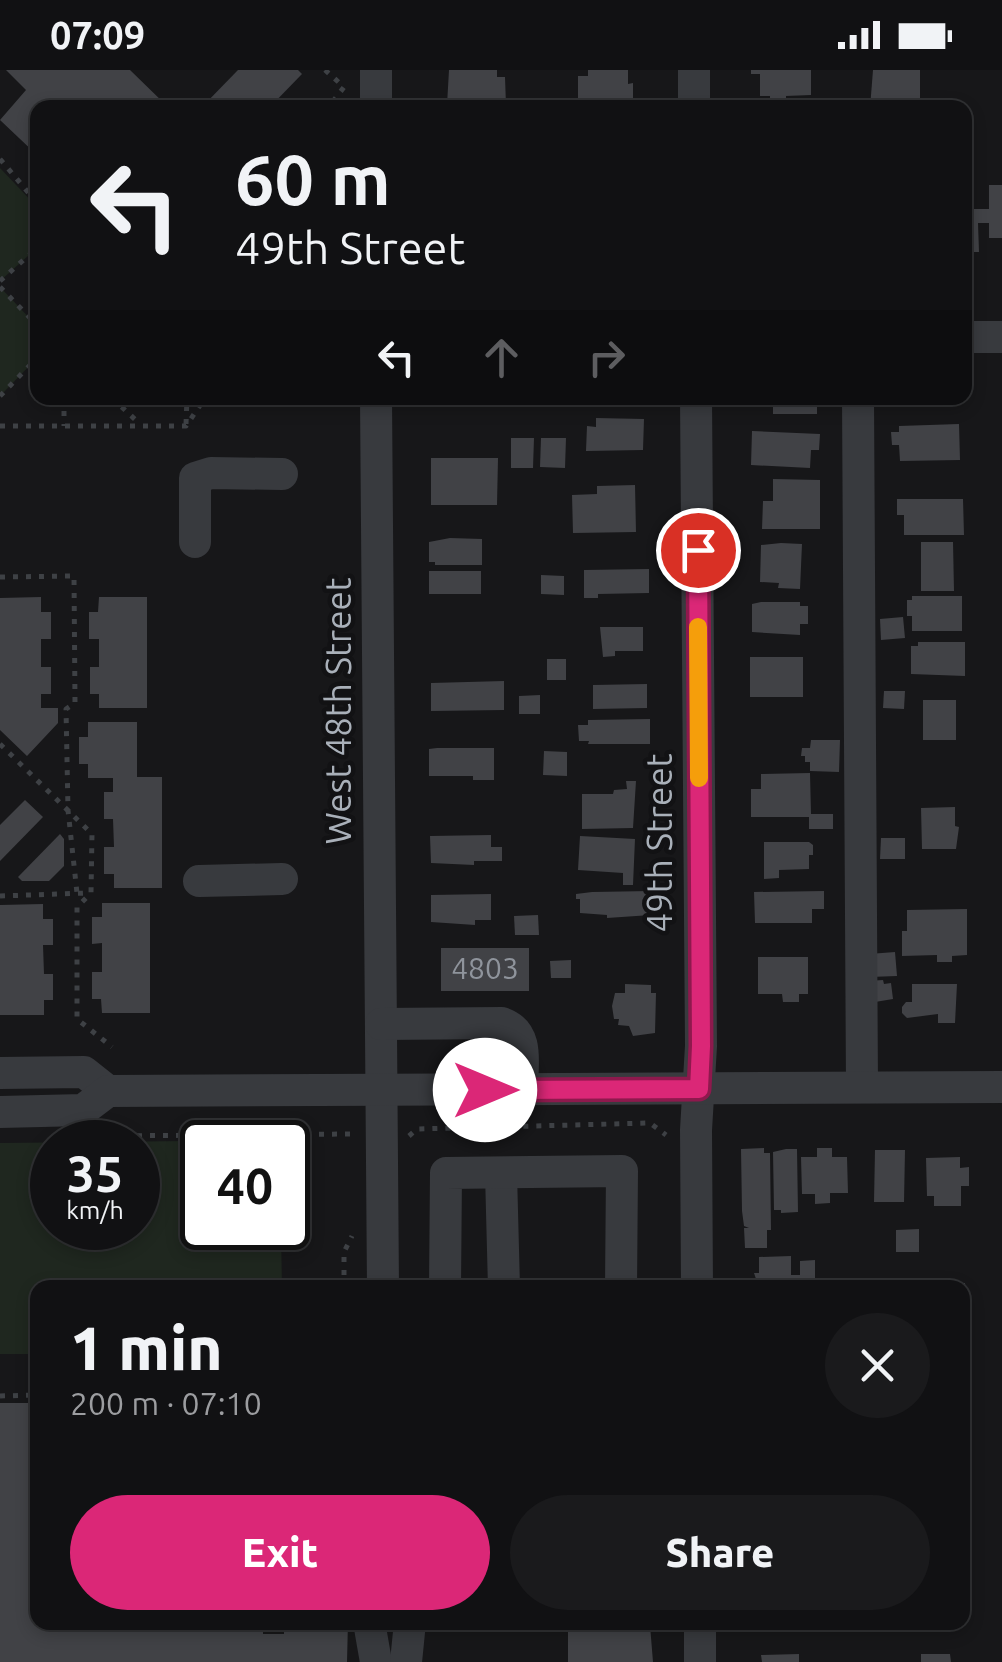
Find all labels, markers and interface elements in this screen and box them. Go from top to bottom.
text: 07:09 [50,14,145,56]
icon: left [70,140,200,270]
text: 60 m [235,140,391,218]
text: 49th Street [235,222,465,273]
icon: left [369,330,424,385]
icon: ahead [474,330,529,385]
icon: right [579,330,634,385]
pin [656,508,741,593]
icon: arrive [671,523,726,578]
street label: West 48th Street [318,577,358,845]
street label: 49th Street [639,753,679,932]
house number: 4803 [451,951,519,985]
position arrow [433,1038,537,1142]
speed limit sign: 40 [180,1120,310,1250]
text: 35 [67,1145,123,1201]
text: km/h [66,1196,124,1224]
button: close [825,1313,930,1418]
text: 1 min [70,1314,223,1381]
text: 200 m · 07:10 [70,1385,262,1421]
button: Exit [70,1495,490,1610]
button: Share [510,1495,930,1610]

